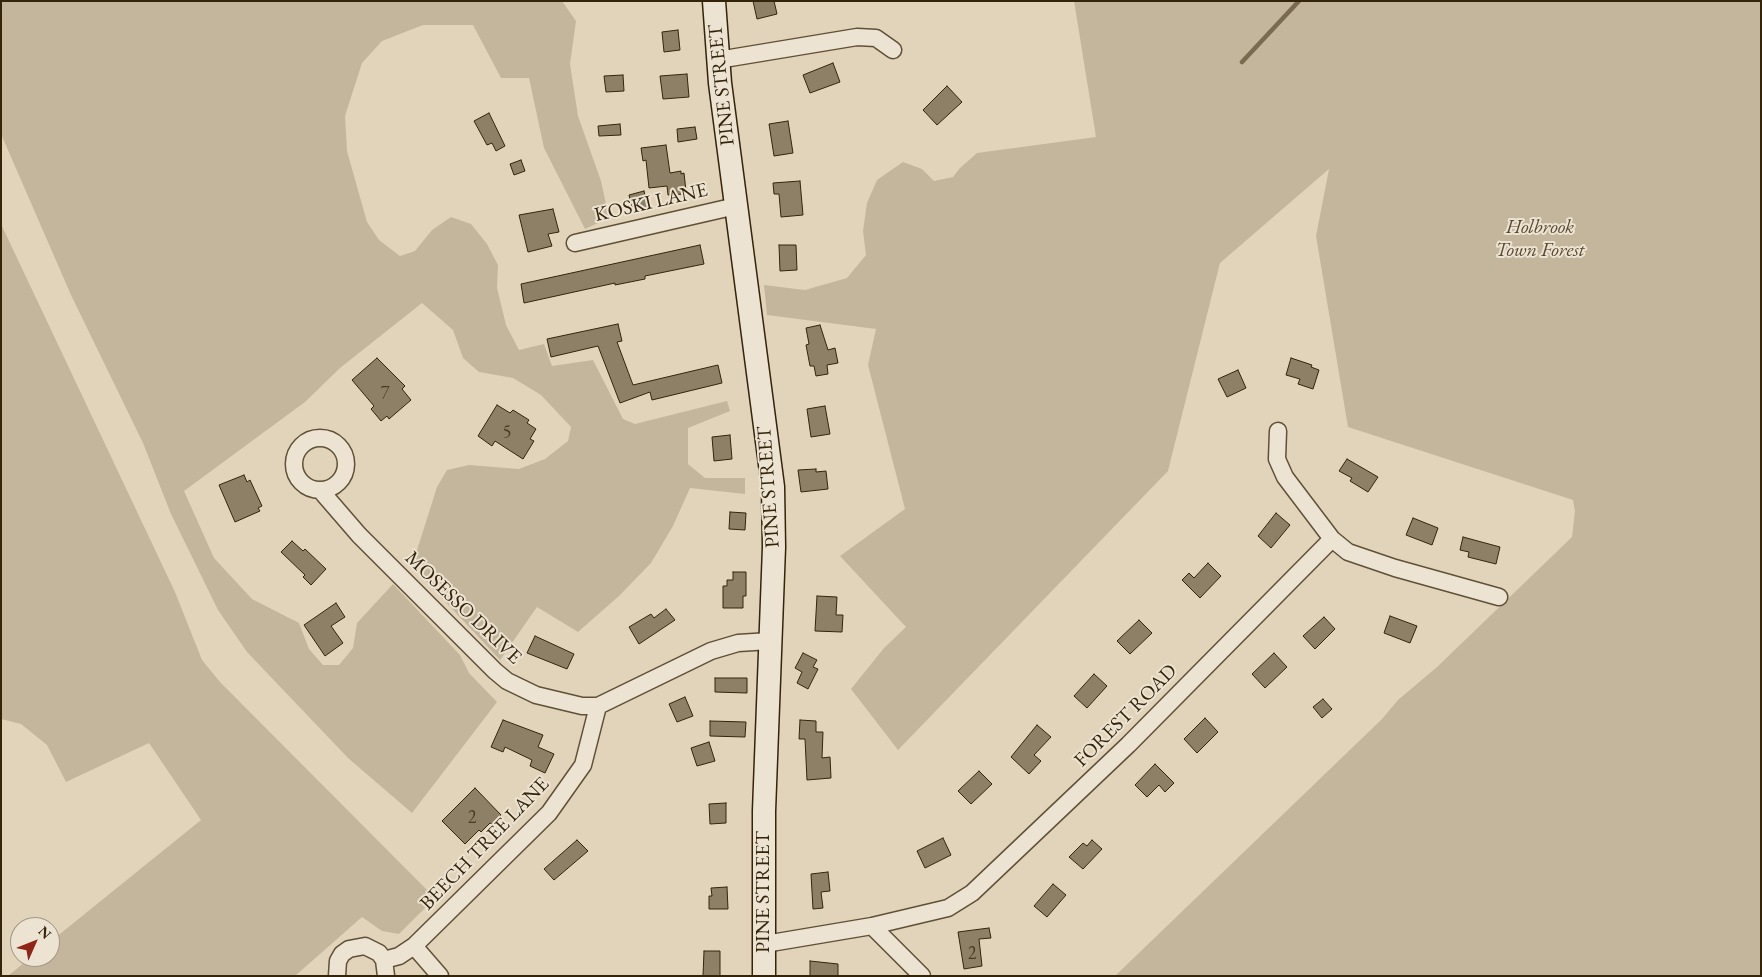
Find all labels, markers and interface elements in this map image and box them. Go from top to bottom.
street label: PINE STREET [704,23,740,147]
street label: KOSKI LANE [592,178,710,228]
park label: Holbrook Town Forest [1495,216,1585,263]
house number: 7 [381,383,389,405]
house number: 5 [503,422,511,444]
street label: PINE STREET [753,425,785,549]
street label: MOSESSO DRIVE [400,546,526,670]
street label: FOREST ROAD [1070,660,1182,772]
street label: BEECH TREE LANE [415,773,555,915]
house number: 2 [468,807,476,829]
street label: PINE STREET [752,831,776,953]
north arrow [10,917,60,967]
text: N [35,922,55,943]
house number: 2 [968,943,976,965]

